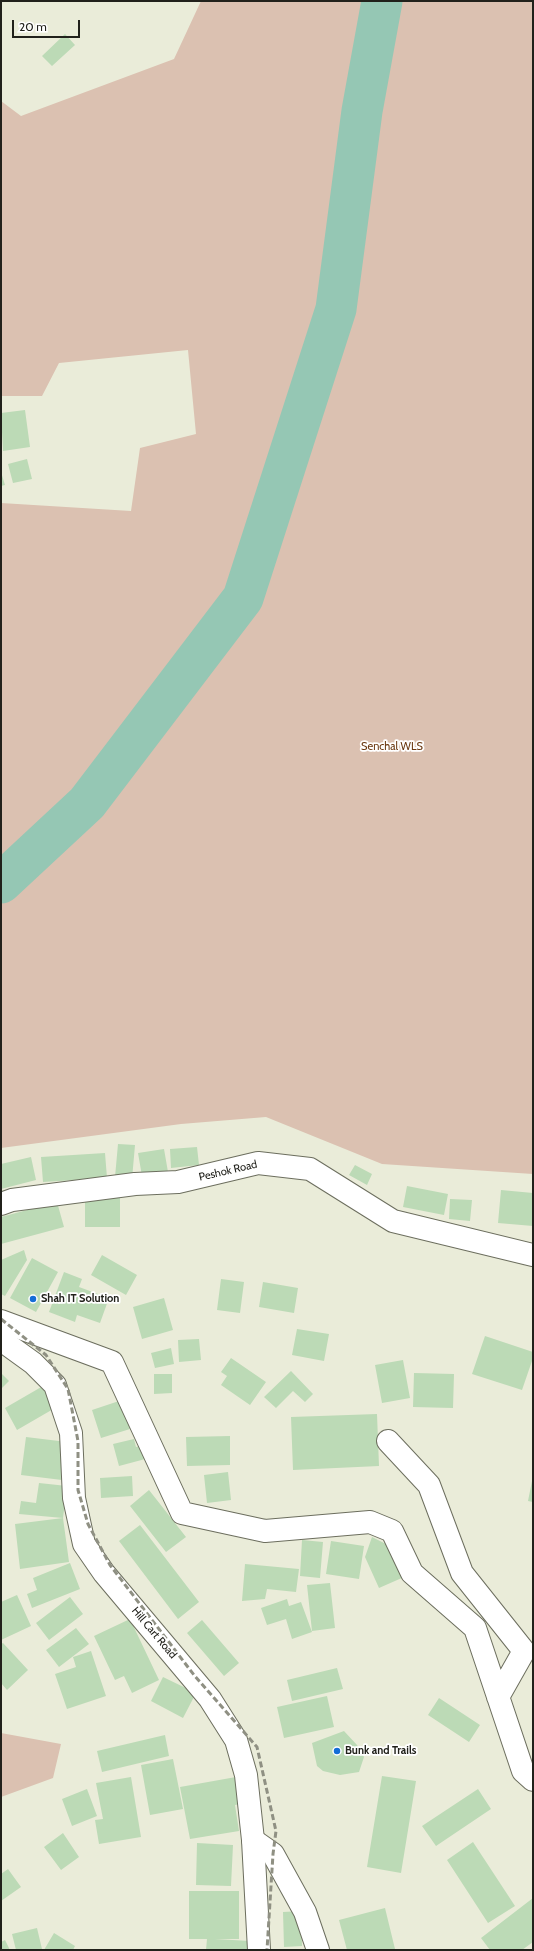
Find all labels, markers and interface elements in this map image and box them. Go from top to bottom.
scale bar [14,12,82,38]
text: 20 m [19,19,47,34]
park label: Senchal WLS [361,740,423,754]
street label: Peshok Road [197,1158,259,1184]
place label: Shah IT Solution [41,1292,119,1306]
marker: Shah IT Solution [28,1294,38,1304]
street label: Hill Cart Road [129,1605,179,1661]
place label: Bunk and Trails [345,1744,416,1758]
marker: Bunk and Trails [332,1746,342,1756]

